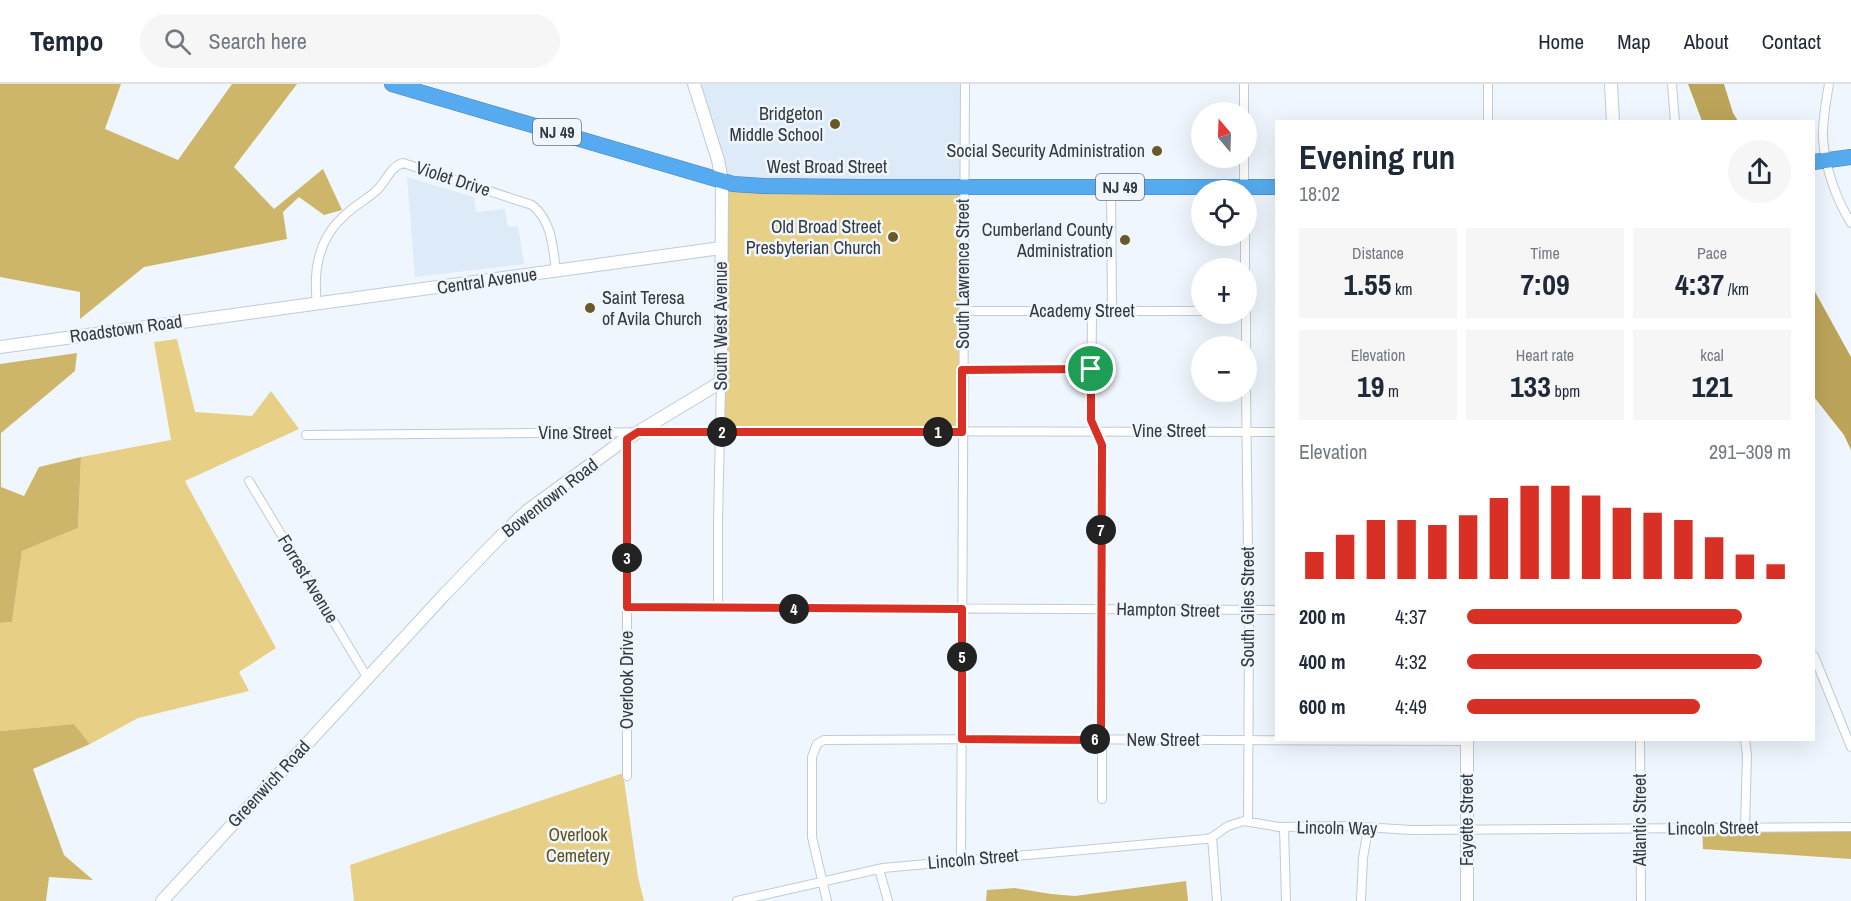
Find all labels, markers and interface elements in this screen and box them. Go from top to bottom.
search box [140,14,560,68]
text: Tempo [30,22,104,60]
icon: search [161,25,194,58]
text: Search here [209,26,307,56]
text: Home [1538,27,1584,56]
text: Map [1617,27,1651,56]
text: About [1684,27,1729,56]
text: Contact [1762,27,1821,56]
place label: Bridgeton Middle School [729,101,823,147]
north arrow [1191,102,1257,168]
map controls [1191,102,1257,402]
marker: Bridgeton Middle School [828,117,842,131]
road number: NJ 49 [533,119,581,145]
text: Evening run [1299,135,1455,179]
place label: Social Security Administration [946,138,1145,163]
button: share [1728,140,1791,203]
marker: Social Security Administration [1150,144,1164,158]
street label: West Broad Street [767,154,887,179]
street label: Violet Drive [413,155,494,202]
road number: NJ 49 [1096,174,1144,200]
button: locate [1191,180,1257,246]
text: 18:02 [1299,180,1340,207]
street label: South Lawrence Street [950,199,975,349]
place label: Old Broad Street Presbyterian Church [746,214,881,260]
place label: Cumberland County Administration [982,217,1114,263]
marker: Old Broad Street Presbyterian Church [886,230,900,244]
marker: Cumberland County Administration [1118,233,1132,247]
text: Distance [1352,242,1404,264]
text: Time [1530,242,1560,264]
text: Pace [1697,242,1727,264]
button: + [1191,258,1257,324]
street label: Central Avenue [435,261,539,300]
street label: South West Avenue [708,261,733,391]
text: 1.55 [1343,264,1391,304]
text: 7:09 [1520,264,1570,304]
text: 4:37 [1675,264,1724,304]
text: km [1391,278,1413,300]
text: /km [1724,278,1749,300]
place label: Saint Teresa of Avila Church [602,285,702,331]
street label: Academy Street [1028,298,1135,323]
marker: Saint Teresa of Avila Church [583,301,597,315]
street label: Roadstown Road [68,308,184,349]
button: − [1191,336,1257,402]
pin [1065,343,1116,394]
text: Elevation [1351,344,1405,366]
text: Heart rate [1516,344,1574,366]
text: kcal [1700,344,1724,366]
icon: arrive [1074,352,1107,385]
text: 19 [1357,366,1384,406]
text: 133 [1510,366,1551,406]
text: 121 [1691,366,1733,406]
text: m [1384,380,1399,402]
text: bpm [1551,380,1580,402]
pin: 2 [707,417,737,447]
pin: 1 [923,417,953,447]
street label: Vine Street [1132,418,1206,443]
street label: Vine Street [538,420,612,445]
text: 2 [718,421,726,443]
text: 1 [934,421,942,443]
text: Elevation [1299,438,1367,465]
text: 291–309 m [1709,438,1791,465]
street label: Bowentown Road [496,452,603,543]
pin: 7 [1086,515,1116,545]
text: 7 [1097,519,1105,541]
street label: Forrest Avenue [272,530,345,628]
pin: 3 [612,543,642,573]
text: 3 [623,547,631,569]
street label: South Giles Street [1235,547,1260,667]
pin: 4 [779,594,809,624]
street label: Hampton Street [1116,596,1220,623]
text: 4 [790,598,798,620]
text: 200 m [1299,603,1346,630]
text: 4:37 [1395,603,1427,630]
street label: Overlook Drive [614,631,639,729]
pin: 5 [947,642,977,672]
text: 5 [958,646,966,668]
text: 400 m [1299,648,1346,675]
text: 4:32 [1395,648,1427,675]
text: 600 m [1299,693,1346,720]
text: 4:49 [1395,693,1427,720]
pin: 6 [1080,724,1110,754]
street label: New Street [1126,727,1200,752]
text: 6 [1091,728,1099,750]
street label: Greenwich Road [222,735,316,833]
street label: Fayette Street [1454,774,1479,866]
street label: Atlantic Street [1627,774,1652,867]
street label: Lincoln Way [1296,814,1378,841]
street label: Lincoln Street [1667,814,1759,841]
park label: Overlook Cemetery [546,822,611,868]
street label: Lincoln Street [926,842,1019,875]

